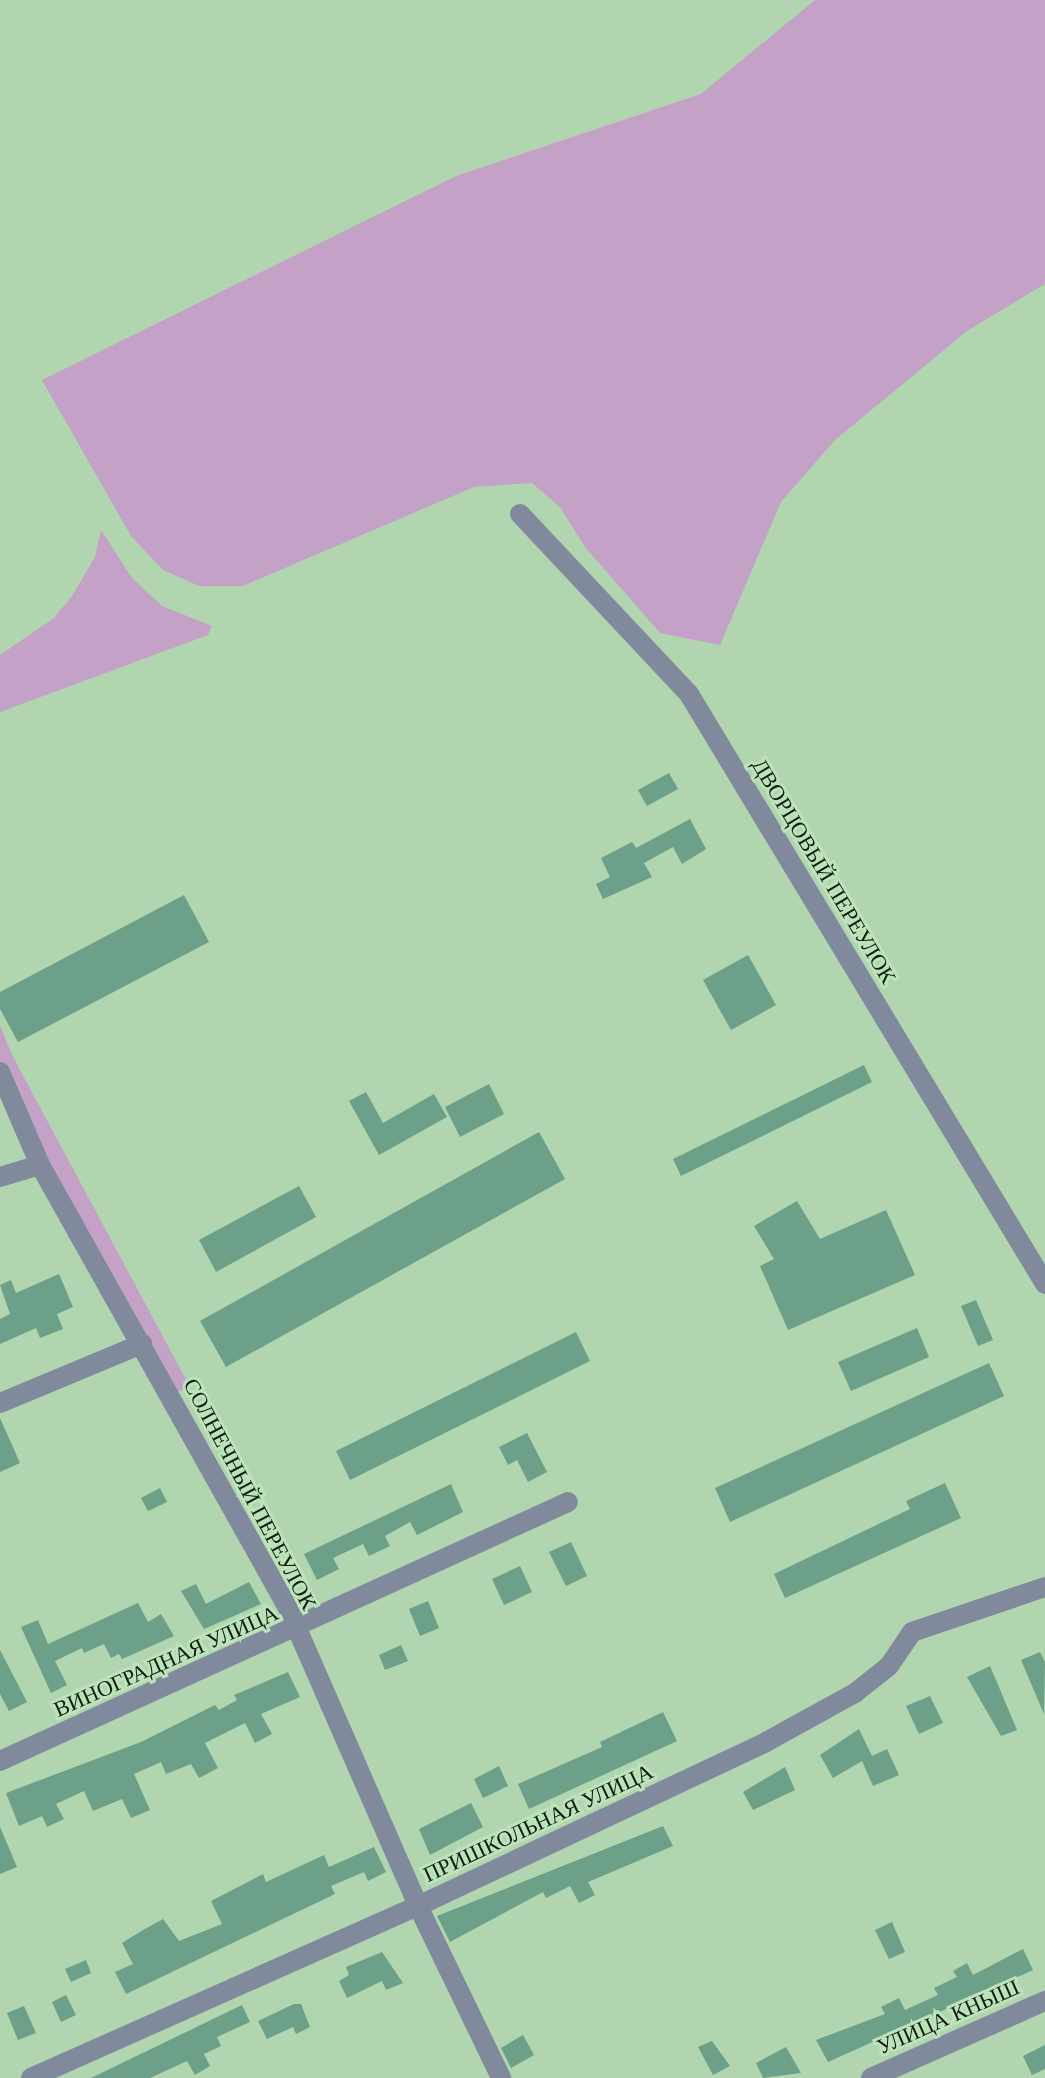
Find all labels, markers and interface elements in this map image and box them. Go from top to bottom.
street label: ДВОРЦОВЫЙ ПЕРЕУЛОК [746,754,902,988]
street label: СОЛНЕЧНЫЙ ПЕРЕУЛОК [178,1374,322,1614]
street label: ВИНОГРАДНАЯ УЛИЦА [50,1600,282,1722]
street label: ПРИШКОЛЬНАЯ УЛИЦА [419,1758,657,1888]
street label: УЛИЦА КНЫШ [873,1974,1023,2060]

